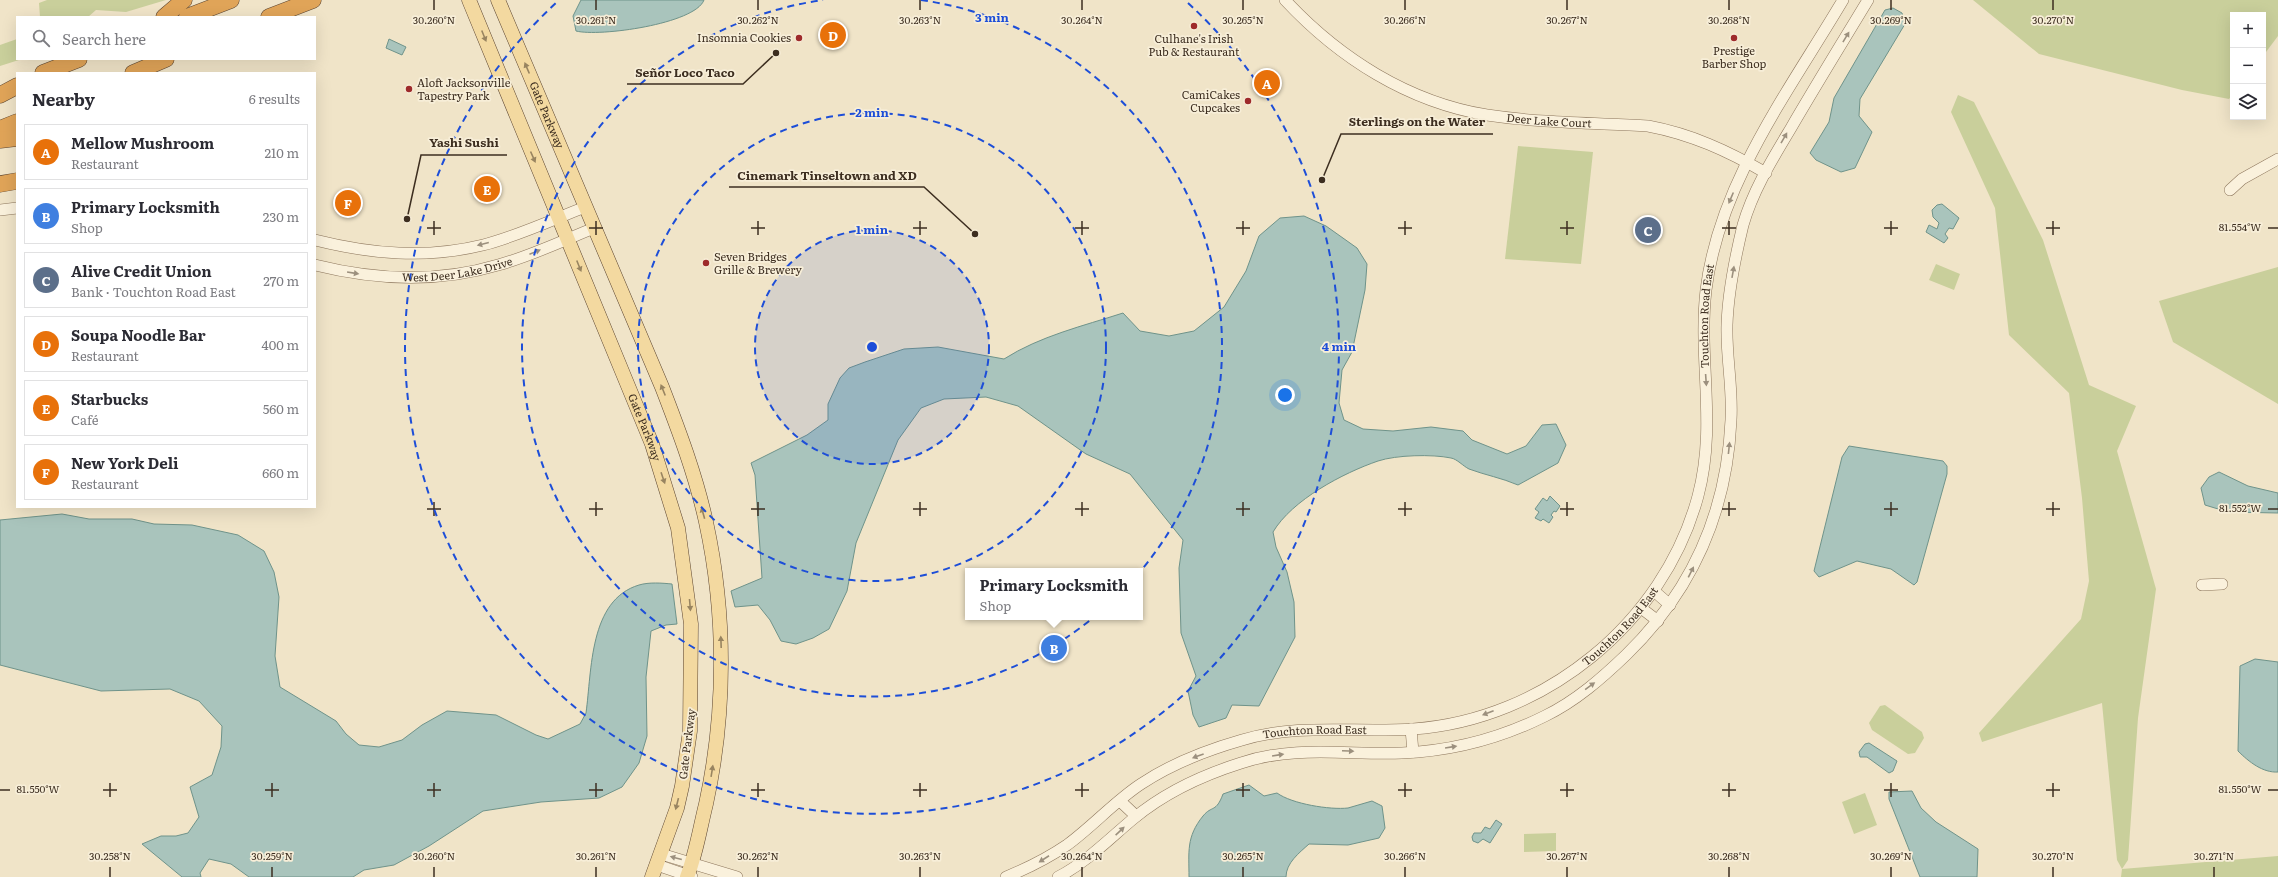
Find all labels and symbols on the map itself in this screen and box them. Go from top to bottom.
text: 3 min [975,8,1010,26]
text: 30.260°N [413,12,455,27]
text: 30.261°N [576,12,616,27]
text: 30.262°N [737,12,779,27]
text: 30.263°N [899,12,941,27]
text: 30.264°N [1061,12,1103,27]
text: 30.265°N [1222,12,1264,27]
text: 30.266°N [1384,12,1426,27]
text: 30.267°N [1546,12,1588,27]
text: 30.268°N [1708,12,1750,27]
text: 30.269°N [1870,12,1912,27]
text: 30.270°N [2032,12,2074,27]
pin: D [820,20,846,50]
marker: Culhane's Irish Pub & Restaurant [1189,21,1199,31]
place label: Insomnia Cookies [697,29,791,45]
place label: Culhane's Irish Pub & Restaurant [1149,30,1240,59]
one-way arrow [481,31,487,43]
one-way arrow [1842,31,1849,43]
marker: Insomnia Cookies [794,33,804,43]
marker: Prestige Barber Shop [1729,33,1739,43]
place label: Prestige Barber Shop [1702,42,1767,71]
callout: Señor Loco Taco [627,60,743,84]
one-way arrow [523,62,529,74]
text: Señor Loco Taco [635,63,735,81]
pin: A [1254,68,1280,98]
place label: Aloft Jacksonville Tapestry Park [417,74,511,103]
street label: Gate Parkway [526,79,569,151]
marker: Aloft Jacksonville Tapestry Park [404,84,414,94]
place label: CamiCakes Cupcakes [1182,86,1240,115]
marker: CamiCakes Cupcakes [1243,96,1253,106]
text: 2 min [855,103,889,121]
street label: Deer Lake Court [1506,109,1593,131]
callout: Sterlings on the Water [1341,110,1493,134]
text: Sterlings on the Water [1349,112,1486,130]
callout: Yashi Sushi [421,131,507,155]
one-way arrow [1781,132,1788,144]
text: Yashi Sushi [429,133,499,151]
one-way arrow [530,151,536,163]
callout: Cinemark Tinseltown and XD [729,163,924,187]
text: Cinemark Tinseltown and XD [737,166,917,184]
pin: E [474,174,500,204]
pin: F [335,188,361,218]
one-way arrow [1728,192,1734,203]
pin: C [1635,215,1661,245]
text: 81.554°W [2219,219,2261,234]
text: 1 min [856,220,889,238]
one-way arrow [476,242,489,248]
place label: Seven Bridges Grille & Brewery [714,248,802,277]
one-way arrow [530,249,541,255]
street label: West Deer Lake Drive [402,252,514,284]
marker: Seven Bridges Grille & Brewery [701,258,711,268]
one-way arrow [576,261,582,272]
street label: Touchton Road East [1695,262,1717,369]
one-way arrow [1730,266,1736,278]
one-way arrow [347,270,359,276]
text: 4 min [1322,337,1357,355]
centre of rings [865,340,879,354]
one-way arrow [1703,374,1710,386]
one-way arrow [659,383,665,395]
your location [1275,385,1295,405]
street label: Gate Parkway [625,391,666,463]
one-way arrow [1726,442,1732,454]
one-way arrow [660,473,666,485]
text: 81.552°W [2219,500,2261,515]
one-way arrow [700,507,706,519]
one-way arrow [1688,566,1694,577]
street label: Touchton Road East [1578,582,1661,669]
one-way arrow [686,599,693,611]
pin: B [1041,633,1067,663]
one-way arrow [717,636,724,648]
one-way arrow [1584,682,1595,691]
street label: Gate Parkway [674,707,698,780]
one-way arrow [1481,711,1493,717]
street label: Touchton Road East [1261,721,1367,742]
one-way arrow [1445,744,1458,750]
one-way arrow [1342,748,1355,754]
one-way arrow [1272,751,1284,757]
one-way arrow [1192,753,1204,759]
one-way arrow [709,765,715,777]
text: 81.550°W [16,781,60,796]
text: 81.550°W [2218,781,2262,796]
one-way arrow [674,798,680,810]
one-way arrow [1115,826,1125,836]
text: 30.258°N [89,848,131,863]
text: 30.259°N [251,848,293,863]
text: 30.260°N [413,848,455,863]
text: 30.261°N [576,848,616,863]
text: 30.262°N [737,848,779,863]
text: 30.263°N [899,848,941,863]
text: 30.264°N [1061,848,1103,863]
text: 30.265°N [1222,848,1264,863]
text: 30.266°N [1384,848,1426,863]
text: 30.267°N [1546,848,1588,863]
text: 30.268°N [1708,848,1750,863]
text: 30.269°N [1870,848,1912,863]
text: 30.270°N [2032,848,2074,863]
text: 30.271°N [2194,848,2234,863]
one-way arrow [670,855,682,861]
one-way arrow [1038,856,1050,863]

